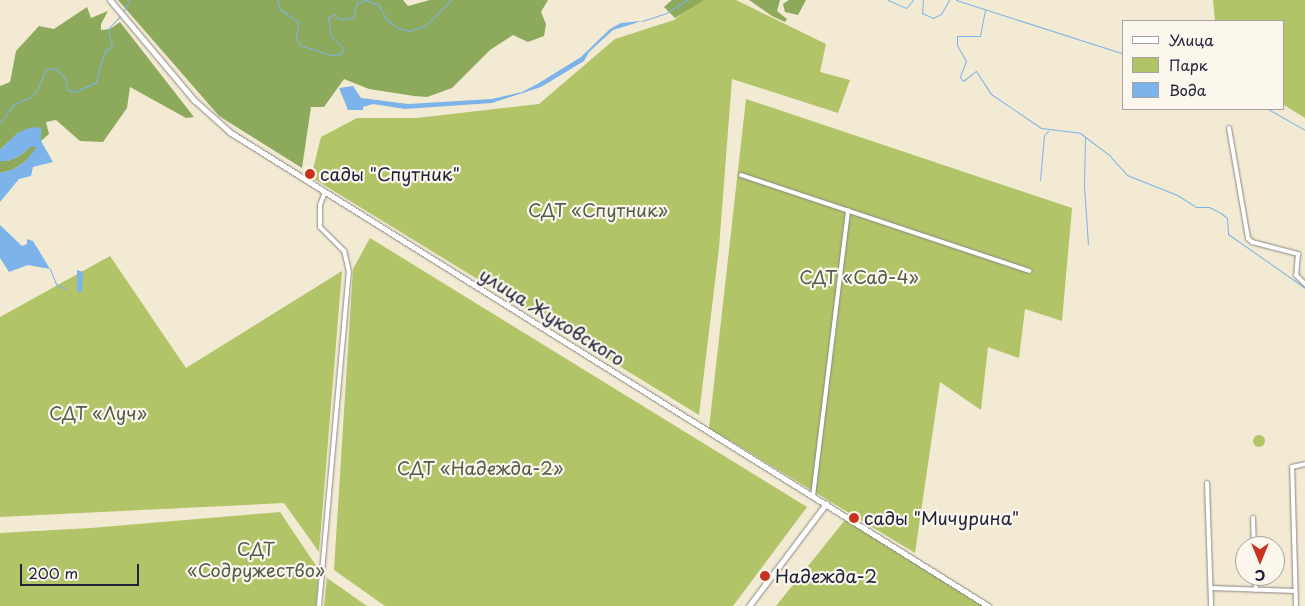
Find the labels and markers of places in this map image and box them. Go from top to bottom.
place label: сады "Спутник" [320,163,460,185]
marker: сады "Спутник" [304,168,316,180]
place label: сады "Мичурина" [864,507,1020,529]
marker: сады "Мичурина" [848,512,860,524]
place label: Надежда-2 [775,565,877,587]
marker: Надежда-2 [759,570,771,582]

